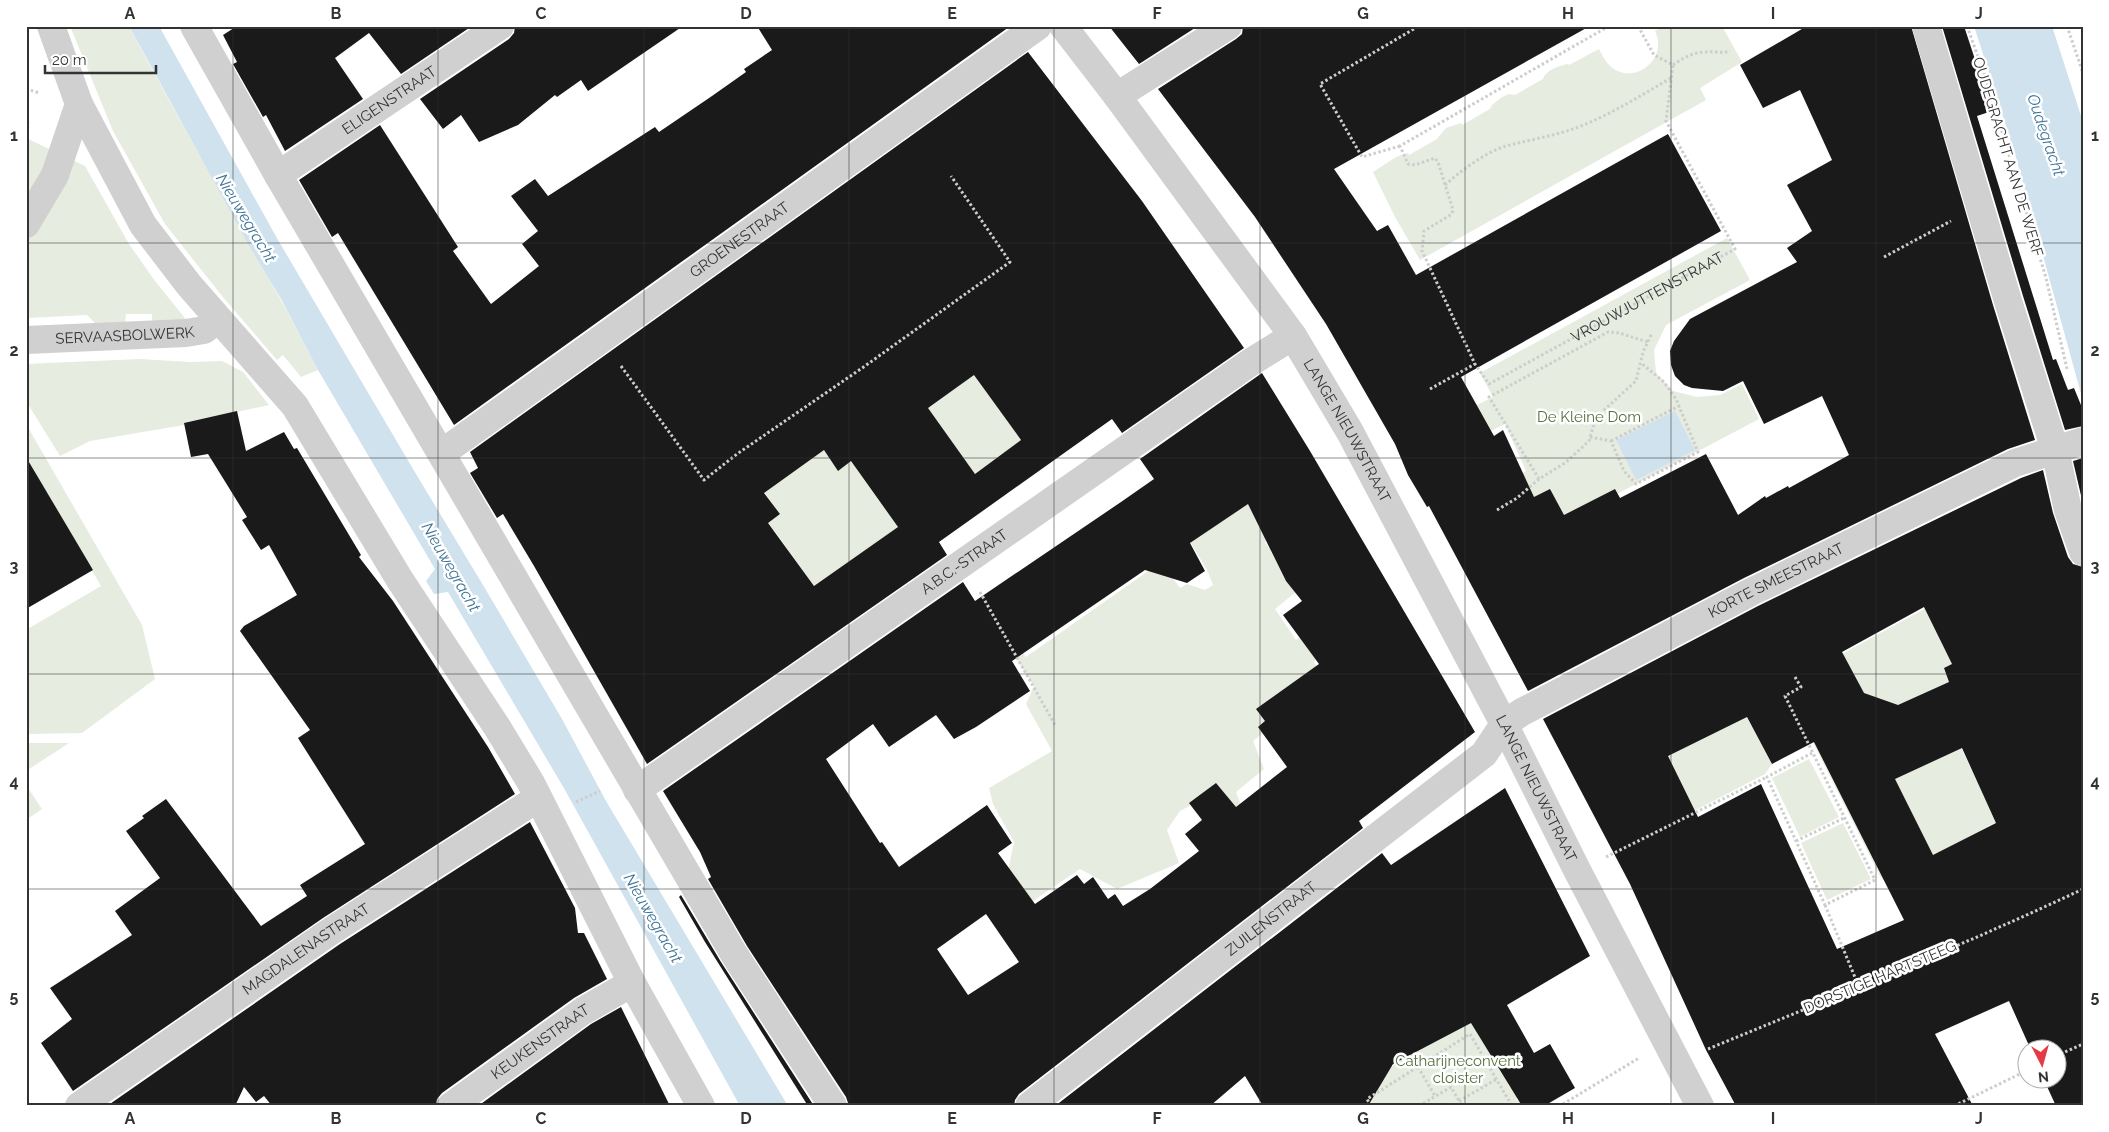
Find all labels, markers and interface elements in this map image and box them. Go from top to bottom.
text: A [125,4,136,23]
text: B [331,4,342,23]
text: C [536,4,547,23]
text: D [740,4,752,23]
text: E [947,4,957,23]
text: F [1152,4,1162,23]
text: G [1357,4,1369,23]
text: H [1562,4,1574,23]
text: I [1771,4,1775,23]
text: J [1975,4,1983,23]
scale bar [45,42,156,74]
text: 20 m [52,51,87,69]
street label: OUDEGRACHT AAN DE WERF [1969,55,2047,259]
street label: ELIGENSTRAAT [339,62,440,138]
water label: Oudegracht [2023,91,2069,179]
text: 1 [10,126,18,145]
text: 1 [2091,126,2099,145]
water label: Nieuwegracht [212,170,280,267]
street label: GROENESTRAAT [686,198,793,282]
street label: VROUWJUTTENSTRAAT [1568,248,1727,346]
street label: SERVAASBOLWERK [55,323,196,348]
text: 2 [9,341,19,360]
text: 2 [2090,341,2100,360]
street label: LANGE NIEUWSTRAAT [1300,356,1394,505]
park label: De Kleine Dom [1537,408,1641,426]
water label: Nieuwegracht [418,519,485,616]
street label: A.B.C.-STRAAT [918,525,1011,598]
street label: KORTE SMEESTRAAT [1705,539,1847,622]
text: 3 [10,557,19,576]
text: 3 [2091,557,2100,576]
street label: LANGE NIEUWSTRAAT [1492,712,1581,865]
text: 4 [9,772,19,791]
text: 4 [2090,772,2100,791]
water label: Nieuwegracht [620,870,687,967]
street label: ZUILENSTRAAT [1222,878,1320,960]
street label: MAGDALENASTRAAT [239,900,373,999]
street label: DORSTIGE HARTSTEEG [1801,937,1959,1017]
text: 5 [10,987,19,1006]
text: 5 [2091,987,2100,1006]
street label: KEUKENSTRAAT [488,1000,593,1083]
north arrow [2016,1040,2066,1090]
park label: Catharijneconvent cloister [1395,1052,1521,1087]
text: N [2037,1068,2050,1085]
text: A [125,1109,136,1128]
text: B [331,1109,342,1128]
text: C [536,1109,547,1128]
text: D [740,1109,752,1128]
text: E [947,1109,957,1128]
text: F [1152,1109,1162,1128]
text: G [1357,1109,1369,1128]
text: H [1562,1109,1574,1128]
text: I [1771,1109,1775,1128]
text: J [1975,1109,1983,1128]

